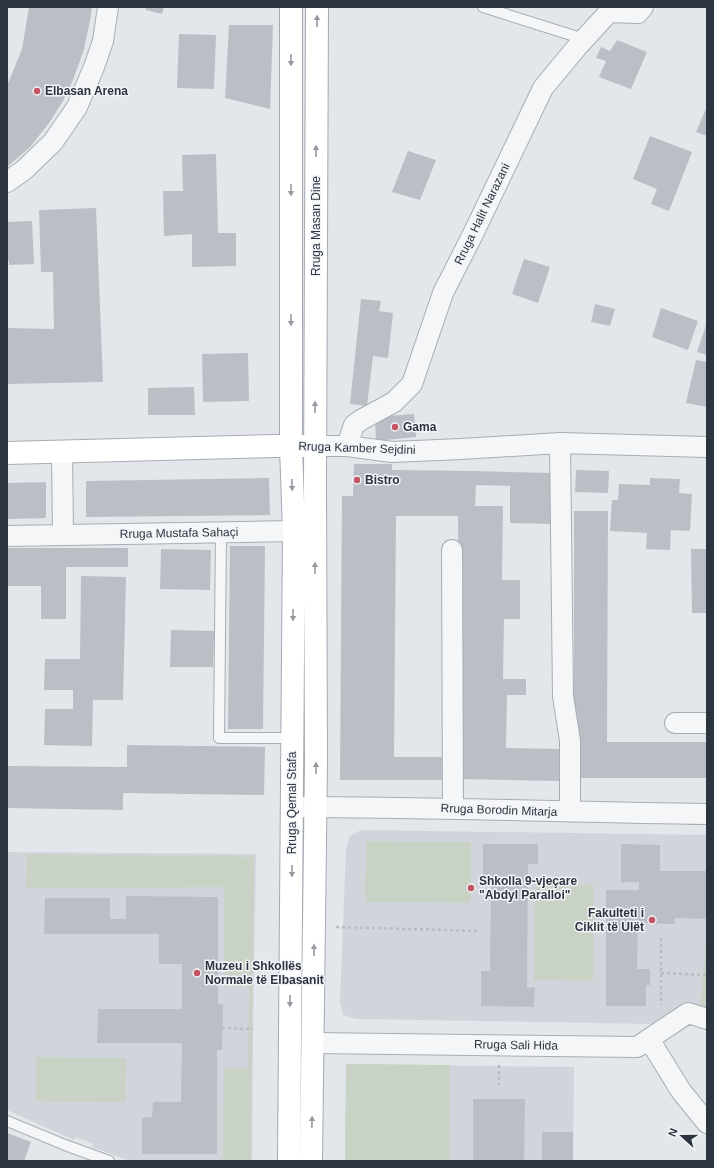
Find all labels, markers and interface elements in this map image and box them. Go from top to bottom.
one-way arrow [314,14,320,27]
one-way arrow [288,54,294,67]
place label: Elbasan Arena [45,84,128,98]
marker: Elbasan Arena [32,86,42,96]
one-way arrow [313,144,319,157]
street label: Rruga Halit Narazani [451,161,513,267]
street label: Rruga Masan Dine [309,176,323,276]
one-way arrow [288,184,294,197]
one-way arrow [288,314,294,327]
one-way arrow [312,400,318,413]
place label: Gama [403,420,437,434]
marker: Gama [390,422,400,432]
street label: Rruga Kamber Sejdini [298,439,416,457]
place label: Bistro [365,473,400,487]
marker: Bistro [352,475,362,485]
one-way arrow [289,479,296,491]
street label: Rruga Mustafa Sahaçi [120,525,238,541]
one-way arrow [312,561,318,574]
one-way arrow [290,609,297,621]
street label: Rruga Qemal Stafa [285,751,299,854]
one-way arrow [313,761,319,774]
street label: Rruga Borodin Mitarja [440,801,558,819]
one-way arrow [289,865,295,878]
place label: Shkolla 9-vjeçare "Abdyl Paralloi" [479,874,577,902]
marker: Shkolla 9-vjeçare "Abdyl Paralloi" [466,883,476,893]
place label: Fakulteti i Ciklit të Ulët [575,906,644,934]
marker: Fakulteti i Ciklit të Ulët [647,915,657,925]
one-way arrow [311,943,317,956]
place label: Muzeu i Shkollës Normale të Elbasanit [205,959,324,987]
marker: Muzeu i Shkollës Normale të Elbasanit [192,968,202,978]
one-way arrow [287,995,293,1008]
street label: Rruga Sali Hida [474,1037,558,1053]
one-way arrow [309,1115,315,1128]
north arrow [662,1116,702,1156]
text: N [666,1127,680,1138]

